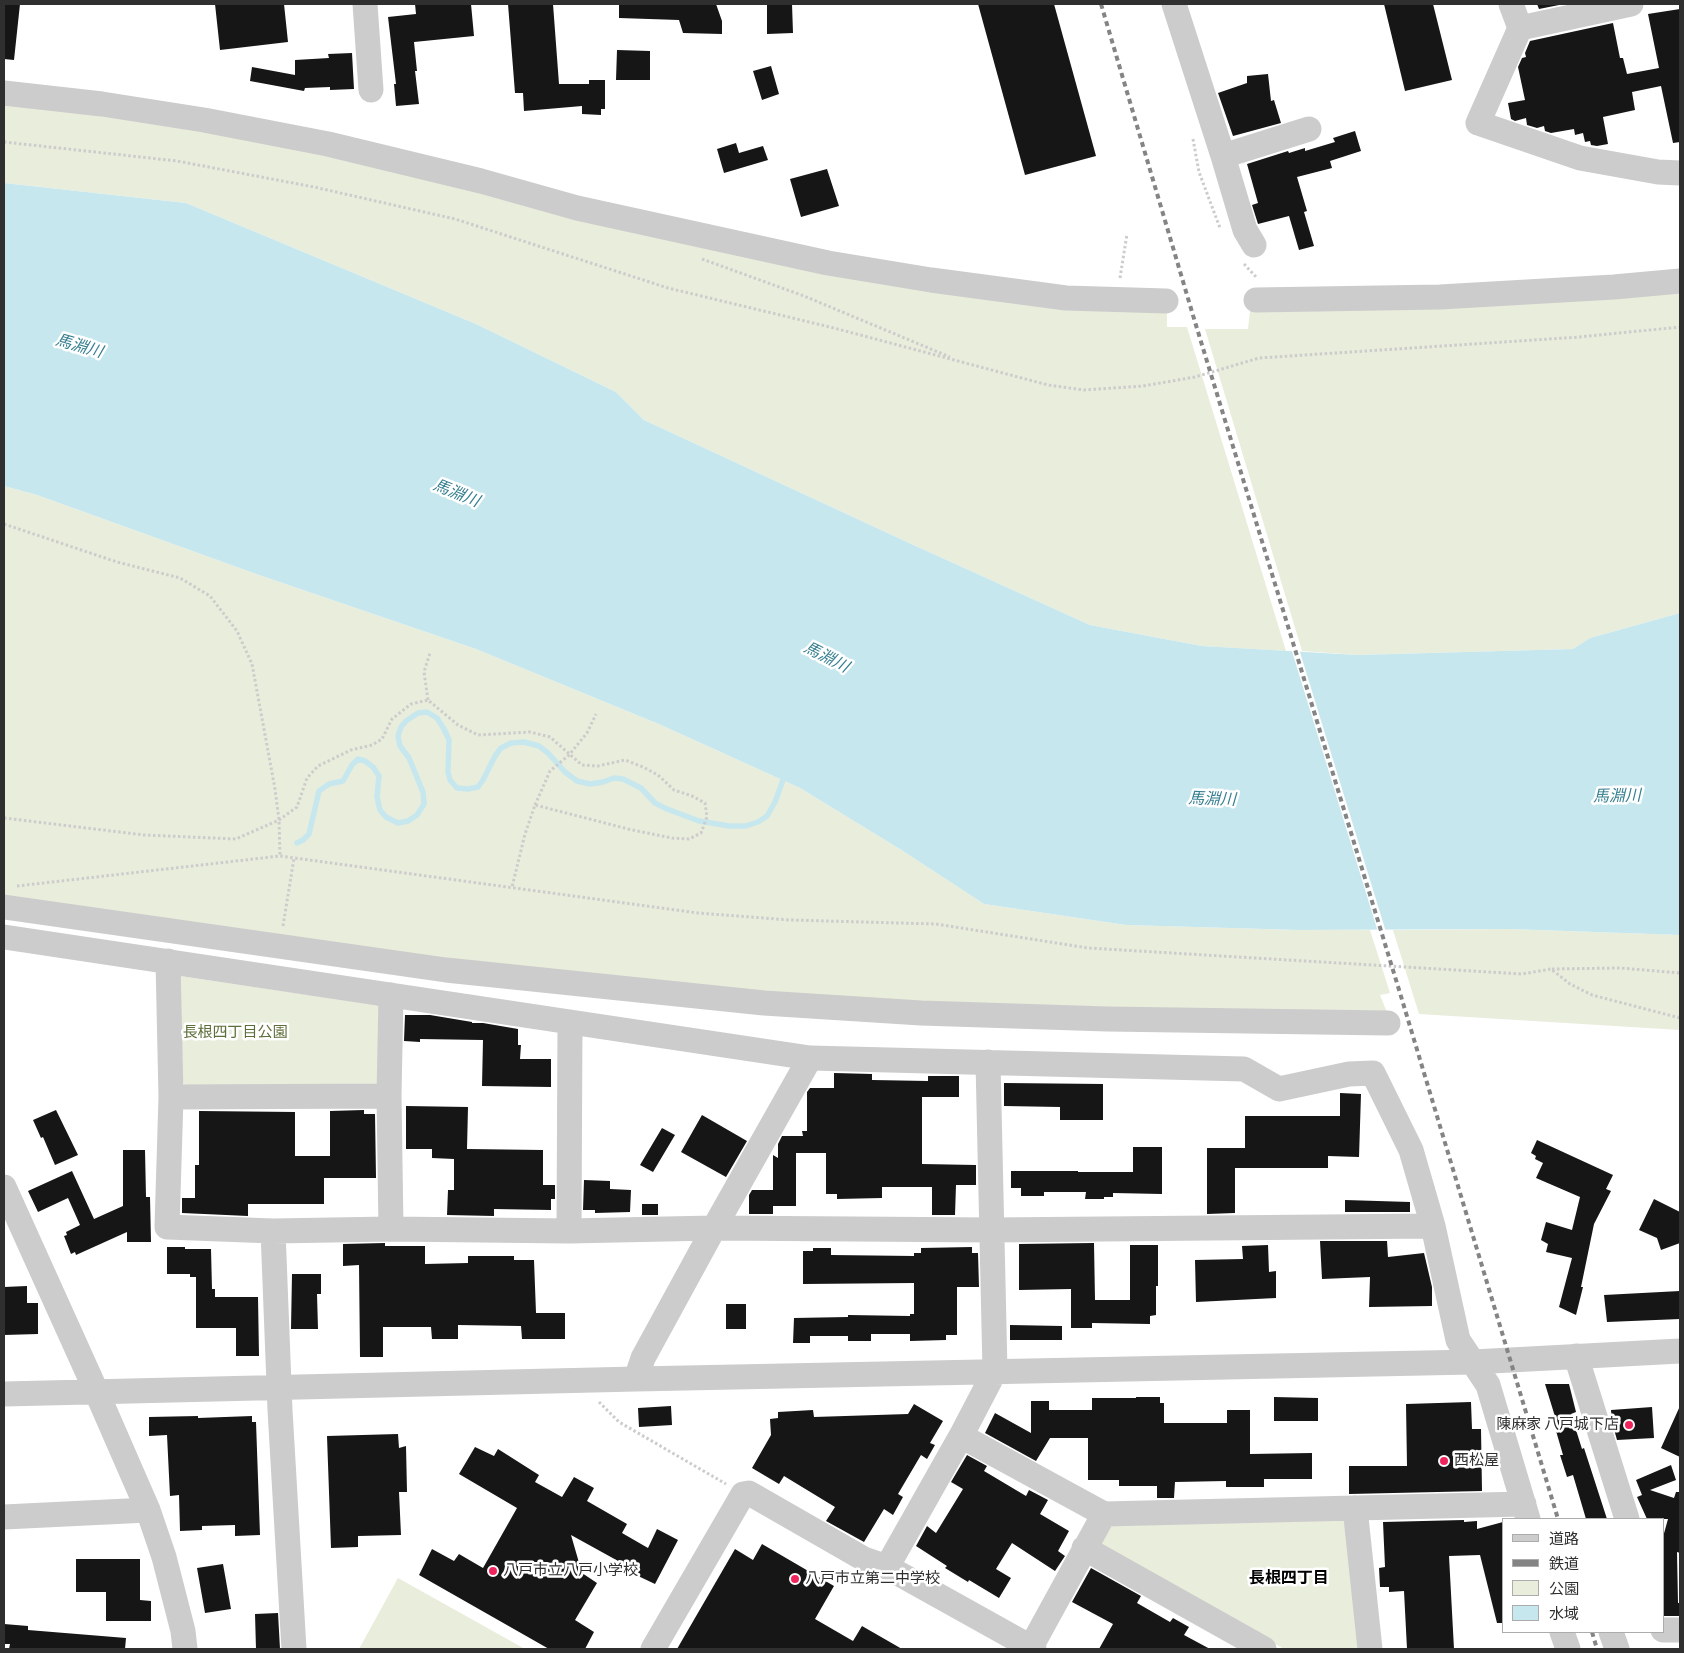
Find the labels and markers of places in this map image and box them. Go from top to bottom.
place label: 陳麻家 八戸城下店 [1497,1416,1619,1434]
marker: 陳麻家 八戸城下店 [1623,1419,1635,1431]
place label: 西松屋 [1454,1452,1499,1470]
marker: 西松屋 [1438,1455,1450,1467]
place label: 八戸市立八戸小学校 [503,1562,638,1580]
marker: 八戸市立八戸小学校 [487,1565,499,1577]
place label: 八戸市立第二中学校 [805,1570,940,1588]
marker: 八戸市立第二中学校 [789,1573,801,1585]

